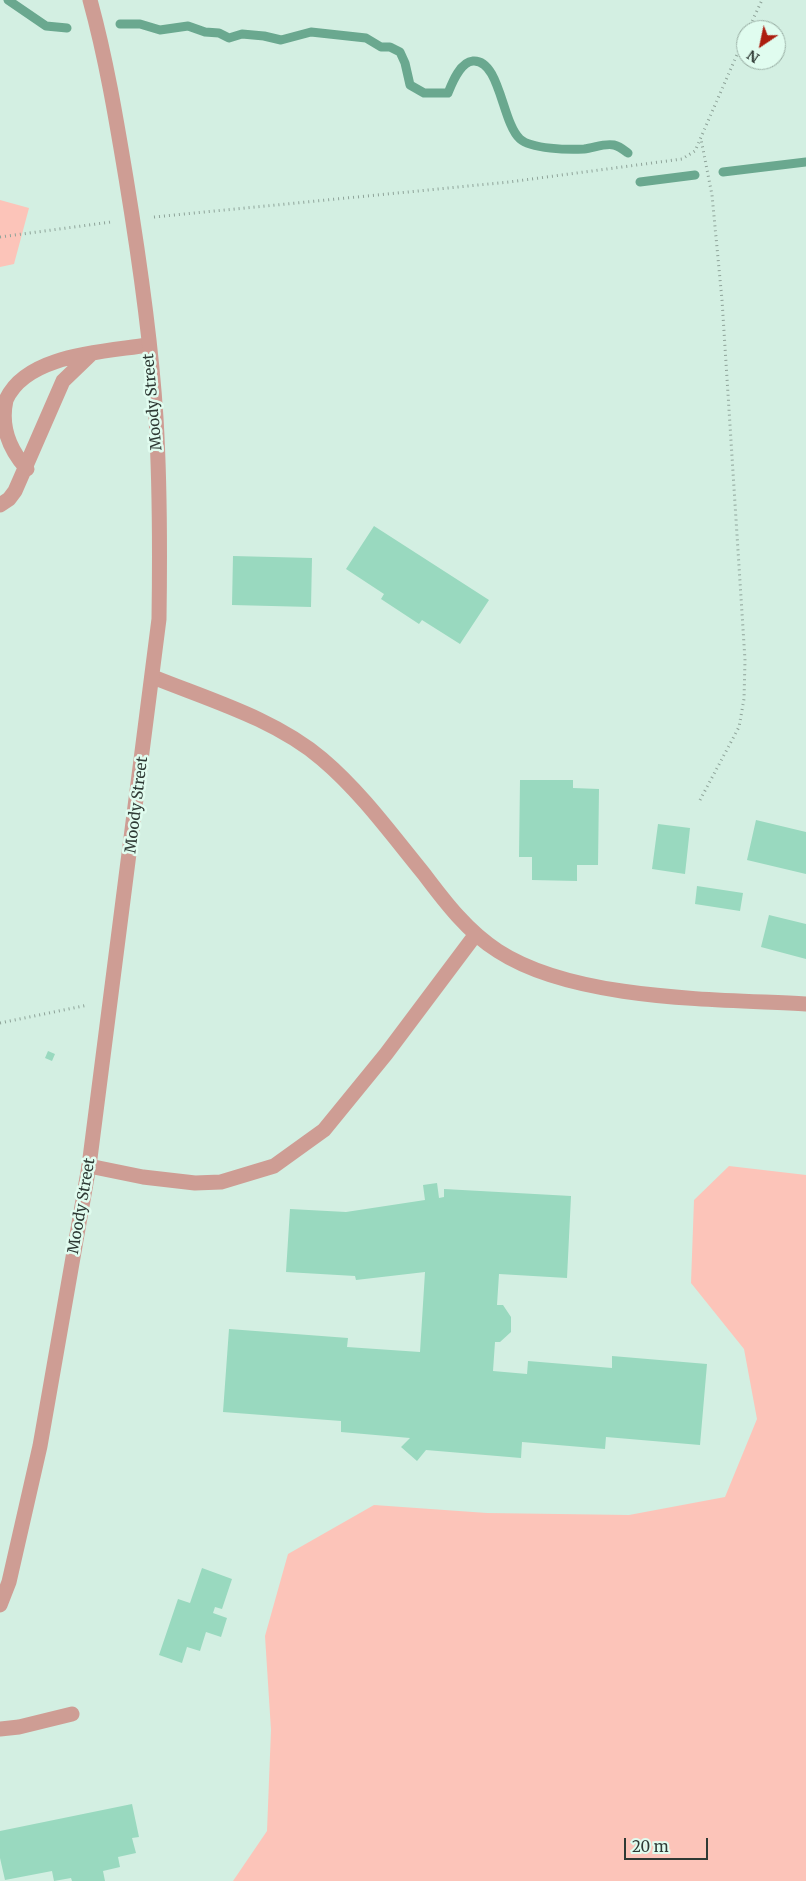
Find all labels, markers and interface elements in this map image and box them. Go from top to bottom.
north arrow [736,20,786,70]
text: N [744,46,763,67]
street label: Moody Street [140,353,166,451]
street label: Moody Street [122,756,152,854]
street label: Moody Street [65,1157,99,1255]
scale bar [626,1828,710,1860]
text: 20 m [632,1837,669,1856]

